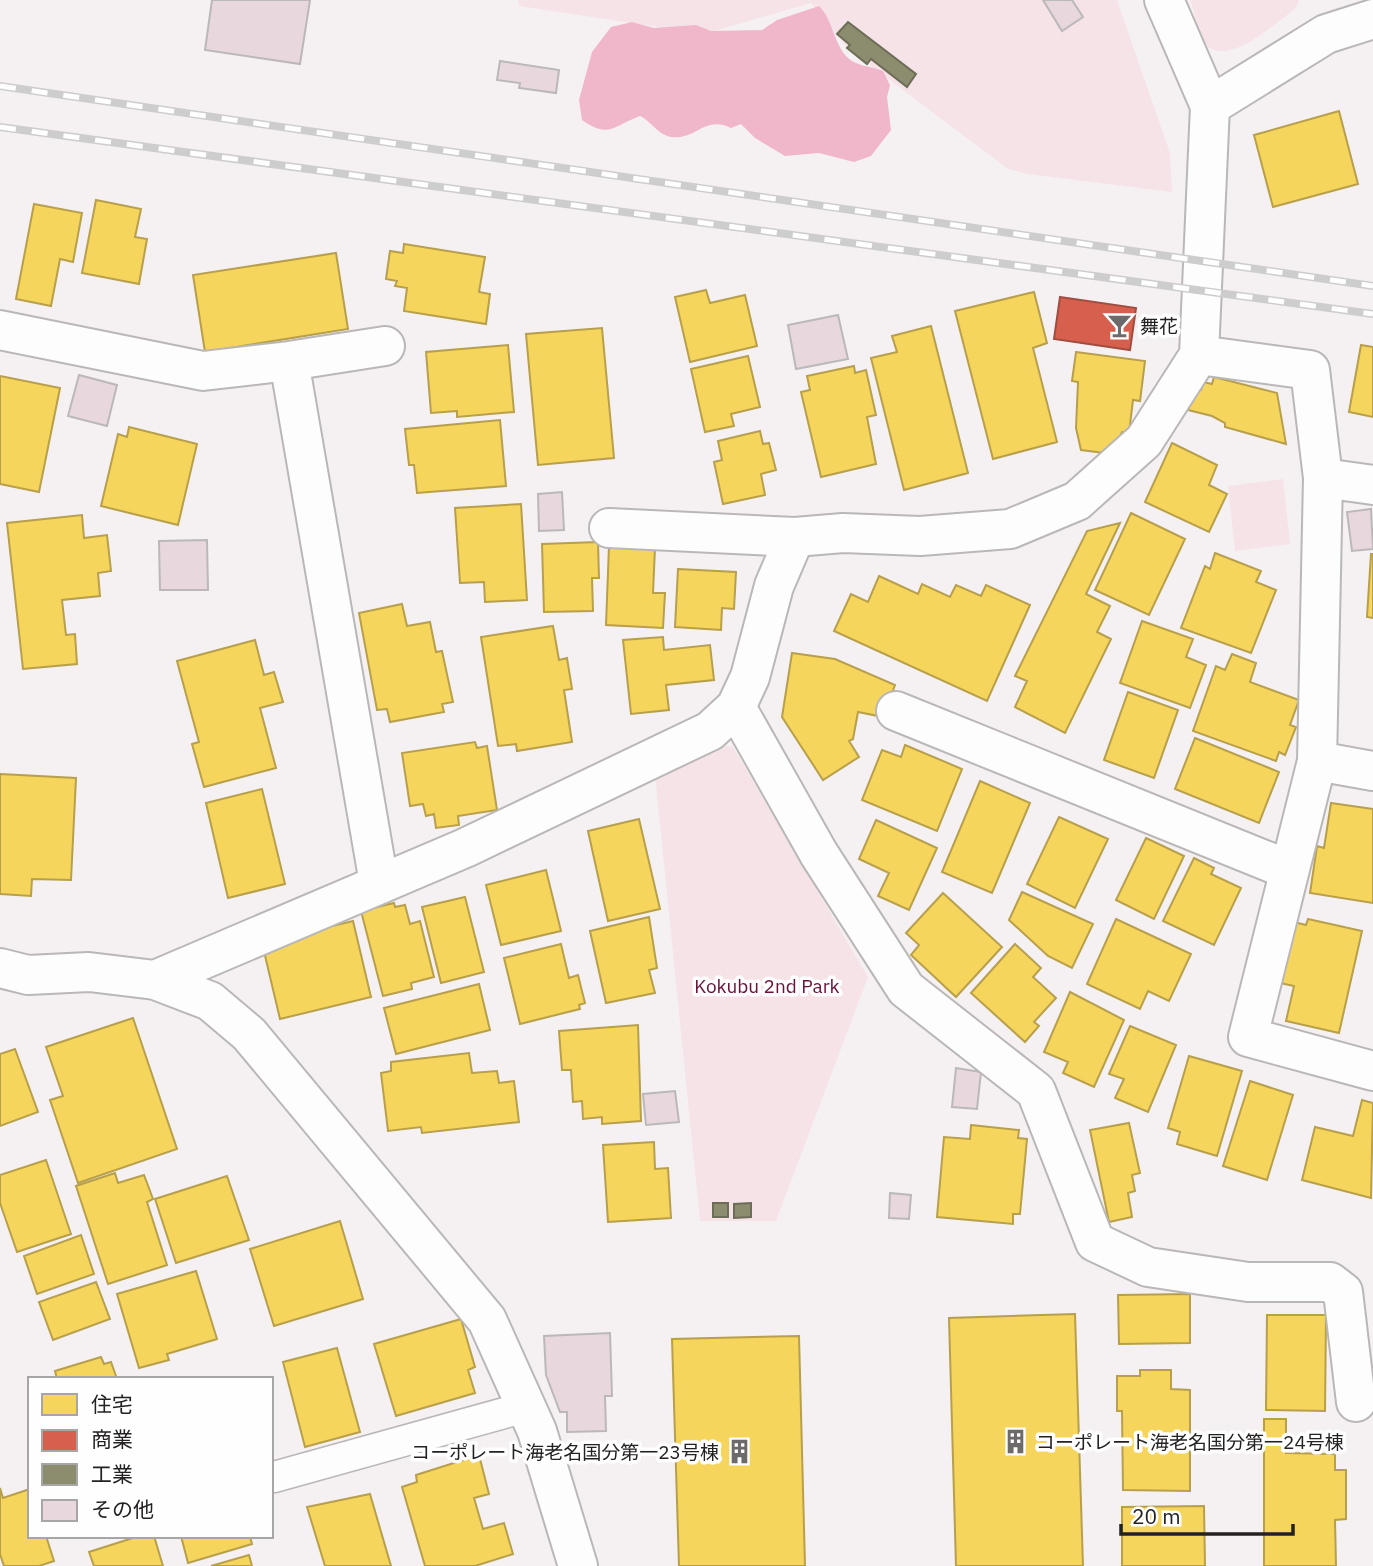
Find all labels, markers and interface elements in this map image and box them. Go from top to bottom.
bar icon: 舞花 [1106,312,1134,340]
place label: 舞花 [1140,314,1178,338]
park label: Kokubu 2nd Park [694,974,840,998]
legend [28,1377,273,1538]
text: 住宅 [91,1390,133,1418]
text: 商業 [91,1425,133,1453]
building icon: コーポレート海老名国分第一24号棟 [1002,1428,1030,1456]
place label: コーポレート海老名国分第一24号棟 [1036,1430,1344,1454]
building icon: コーポレート海老名国分第一23号棟 [725,1438,753,1466]
place label: コーポレート海老名国分第一23号棟 [411,1440,719,1464]
text: 工業 [91,1460,133,1488]
scale bar [1121,1492,1292,1536]
text: その他 [91,1495,154,1523]
text: 20 m [1132,1502,1181,1530]

